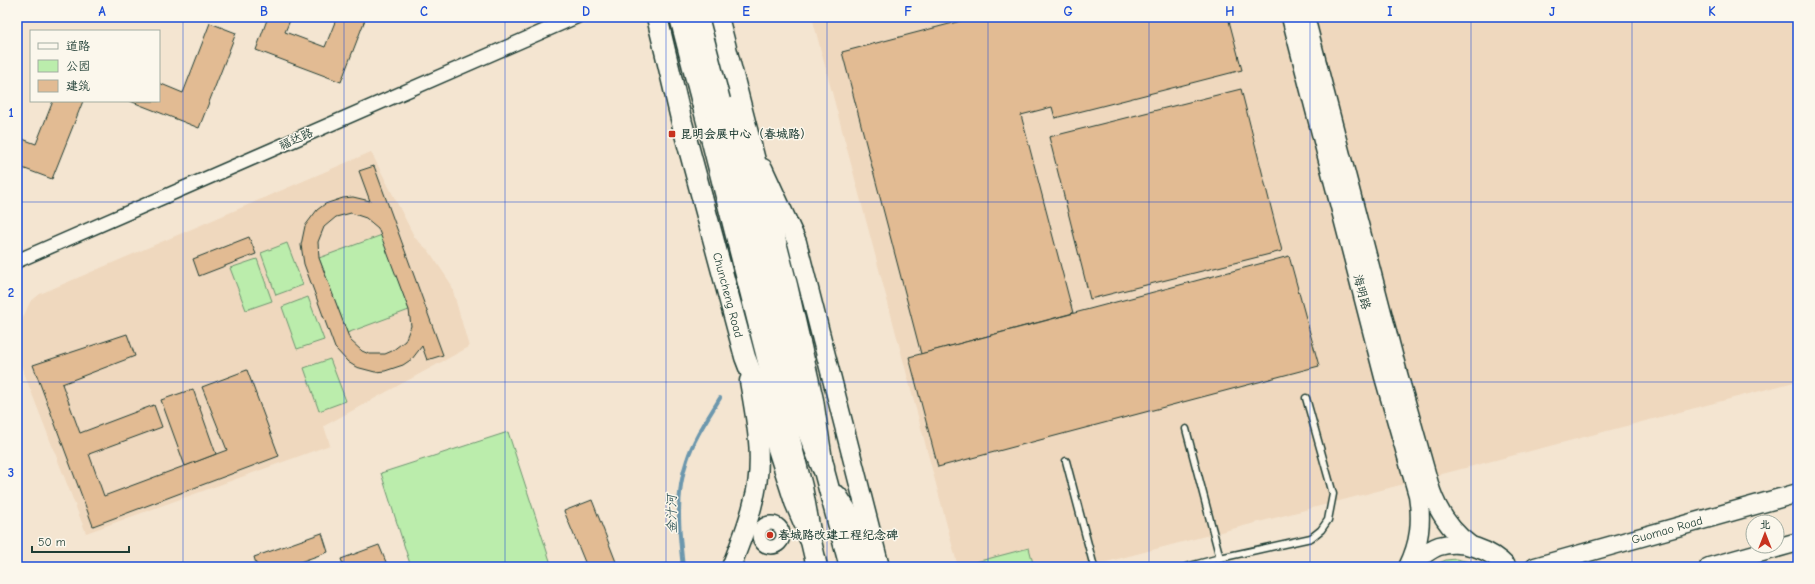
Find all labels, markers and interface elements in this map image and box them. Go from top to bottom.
text: A [98,4,106,19]
text: B [260,4,268,19]
text: C [420,4,428,19]
text: D [582,4,590,19]
text: E [742,4,750,19]
text: F [904,4,912,19]
text: G [1063,4,1073,19]
text: H [1225,4,1235,19]
text: I [1387,4,1393,19]
text: J [1549,4,1555,19]
text: K [1708,4,1716,19]
legend [30,30,160,102]
text: 道路 [66,39,90,53]
text: 公园 [66,59,90,73]
text: 建筑 [66,79,90,93]
text: 1 [8,105,14,120]
street label: 福达路 [277,125,315,153]
place label: 昆明会展中心（春城路） [680,127,812,141]
marker: 昆明会展中心（春城路） [667,129,677,139]
street label: Chuncheng Road [710,251,746,339]
street label: 海明路 [1351,273,1373,311]
text: 2 [8,285,14,300]
text: 3 [8,465,14,480]
water label: 金汁河 [664,492,679,534]
street label: Guomao Road [1630,513,1704,547]
north arrow [1745,514,1785,554]
text: 北 [1760,518,1771,531]
scale bar [32,528,129,554]
place label: 春城路改建工程纪念碑 [778,528,899,542]
marker: 春城路改建工程纪念碑 [765,530,775,540]
text: 50 m [38,535,66,549]

